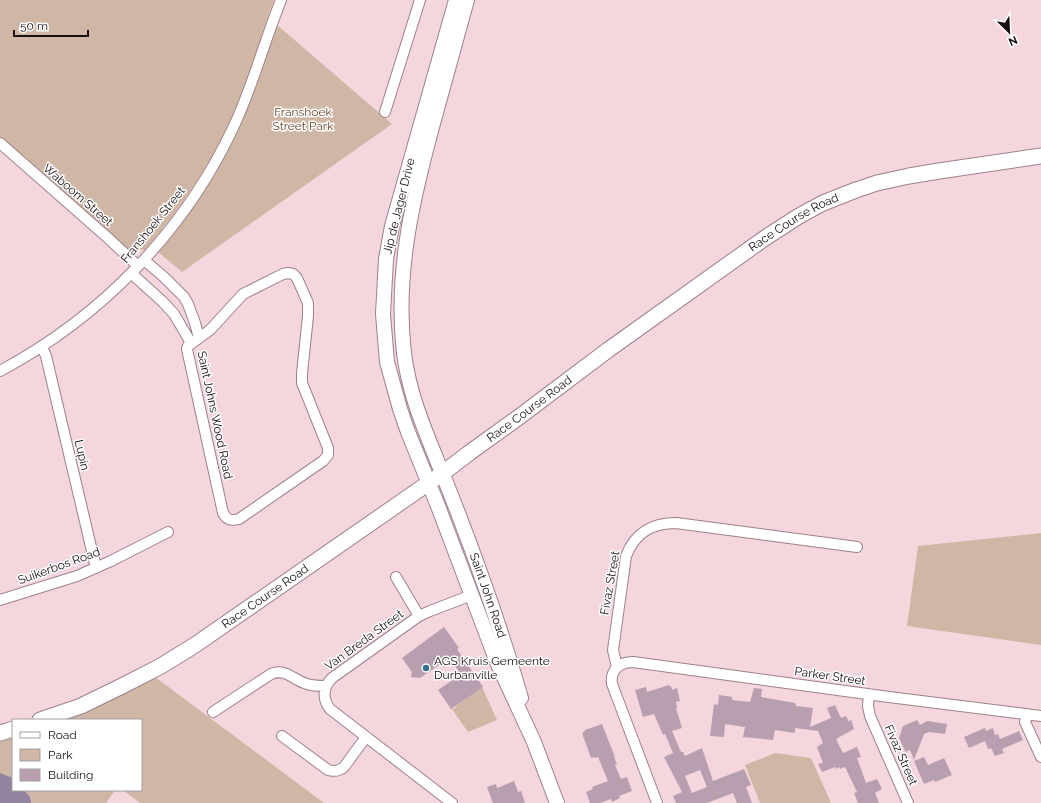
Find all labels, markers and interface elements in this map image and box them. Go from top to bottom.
scale bar [14,12,88,38]
north arrow [989,12,1029,52]
text: 50 m [20,19,48,33]
text: N [1006,33,1019,48]
park label: Franshoek Street Park [273,105,334,133]
street label: Jip de Jager Drive [380,157,418,255]
street label: Waboom Street [40,161,116,229]
street label: Franshoek Street [118,184,188,266]
street label: Race Course Road [746,191,841,254]
street label: Saint Johns Wood Road [195,350,235,480]
street label: Race Course Road [484,373,575,445]
street label: Lupin [72,438,92,472]
street label: Suikerbos Road [16,545,102,587]
street label: Fivaz Street [597,550,623,616]
street label: Saint John Road [467,551,509,640]
street label: Race Course Road [219,561,311,631]
street label: Van Breda Street [322,607,406,673]
place label: AGS Kruis Gemeente Durbanville [434,654,550,682]
marker: AGS Kruis Gemeente Durbanville [421,663,431,673]
street label: Parker Street [794,664,866,688]
legend [12,719,142,791]
street label: Fivaz Street [881,723,921,787]
text: Road [48,728,77,742]
text: Park [48,748,73,762]
text: Building [48,768,94,782]

